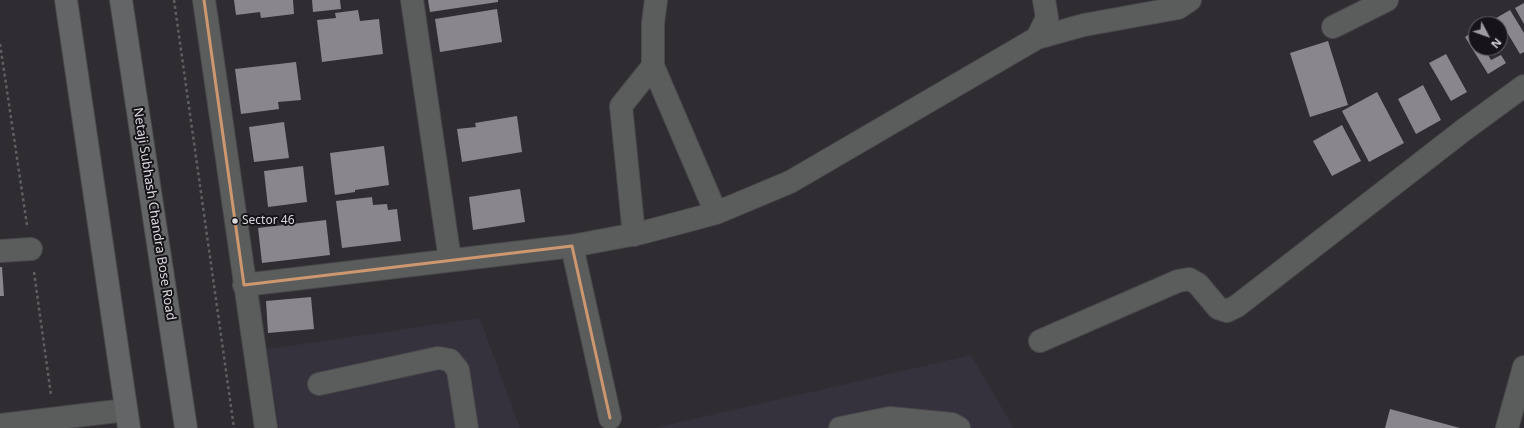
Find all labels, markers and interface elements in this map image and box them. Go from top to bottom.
north arrow [1468,16,1508,56]
text: N [1488,35,1505,52]
street label: Netaji Subhash Chandra Bose Road [129,106,179,322]
place label: Sector 46 [242,214,295,228]
marker: Sector 46 [230,216,240,226]

